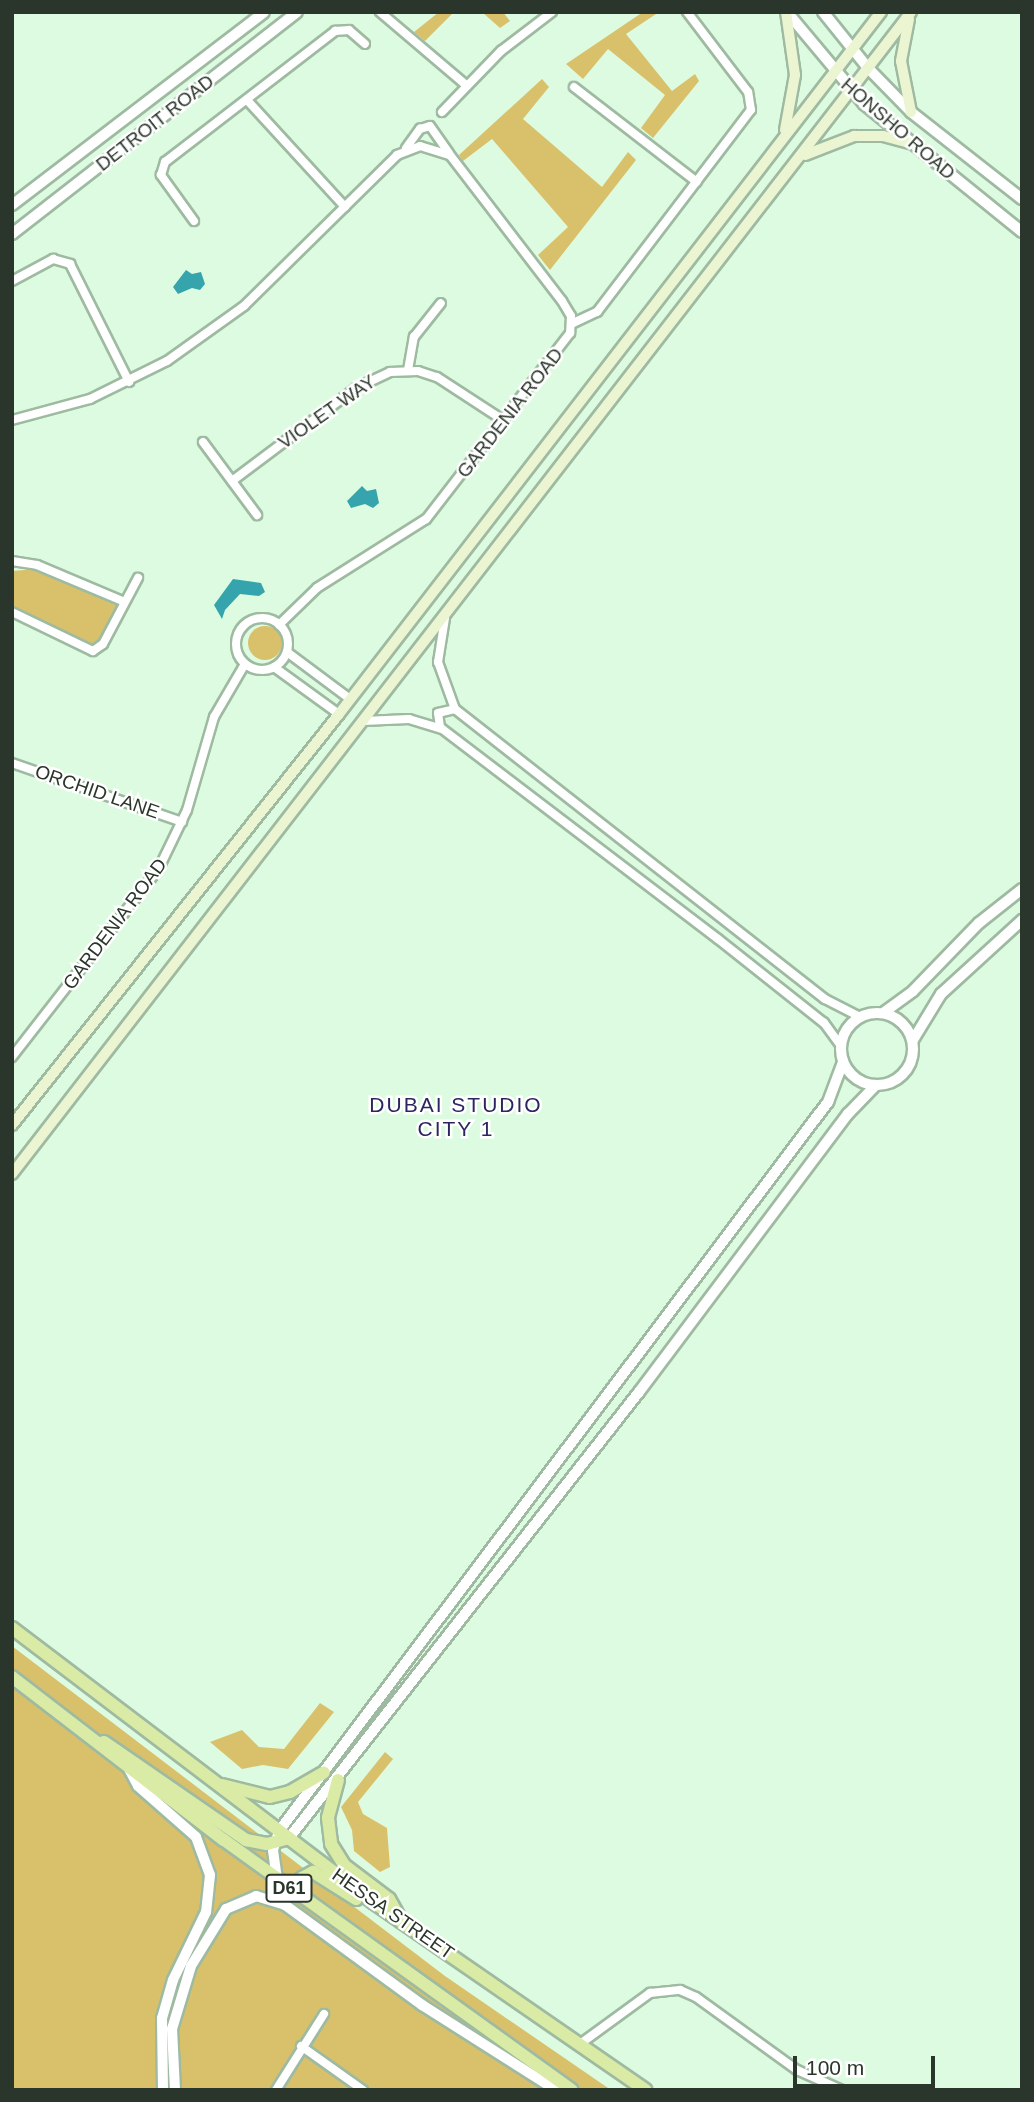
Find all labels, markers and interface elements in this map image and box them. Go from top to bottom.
street label: DETROIT ROAD [91,70,219,176]
street label: HONSHO ROAD [836,73,960,185]
street label: GARDENIA ROAD [452,343,568,483]
street label: VIOLET WAY [274,370,380,454]
street label: ORCHID LANE [32,760,162,824]
street label: GARDENIA ROAD [58,853,172,995]
district label: DUBAI STUDIO CITY 1 [371,1092,541,1142]
street label: HESSA STREET [327,1863,459,1965]
road number: D61 [264,1874,314,1902]
scale bar [796,2042,938,2086]
text: 100 m [806,2056,864,2079]

